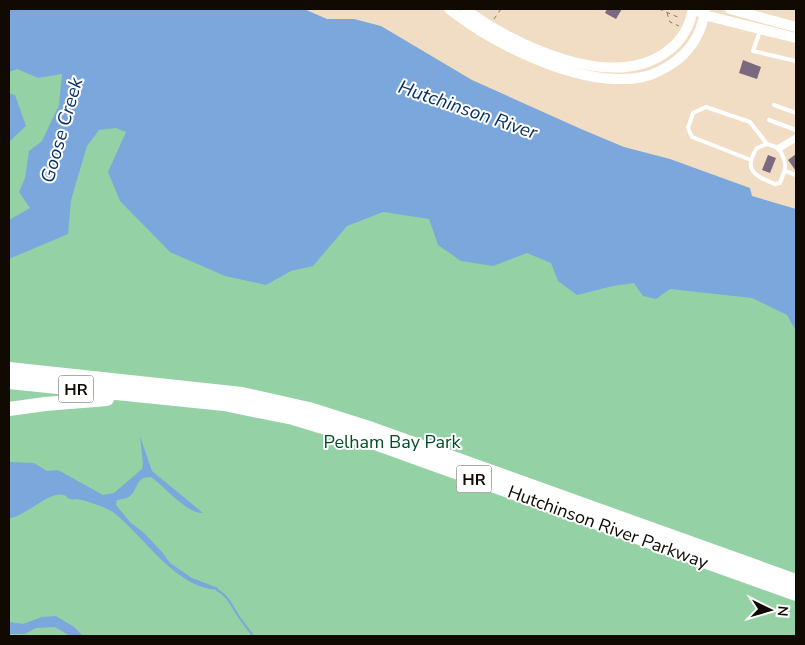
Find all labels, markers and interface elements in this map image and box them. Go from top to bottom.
water label: Goose Creek [35,74,90,186]
water label: Hutchinson River [395,74,542,146]
road number: HR [58,376,94,402]
park label: Pelham Bay Park [323,430,462,454]
road number: HR [456,466,492,492]
street label: Hutchinson River Parkway [504,480,712,575]
north arrow [745,585,795,635]
text: N [773,605,792,617]

